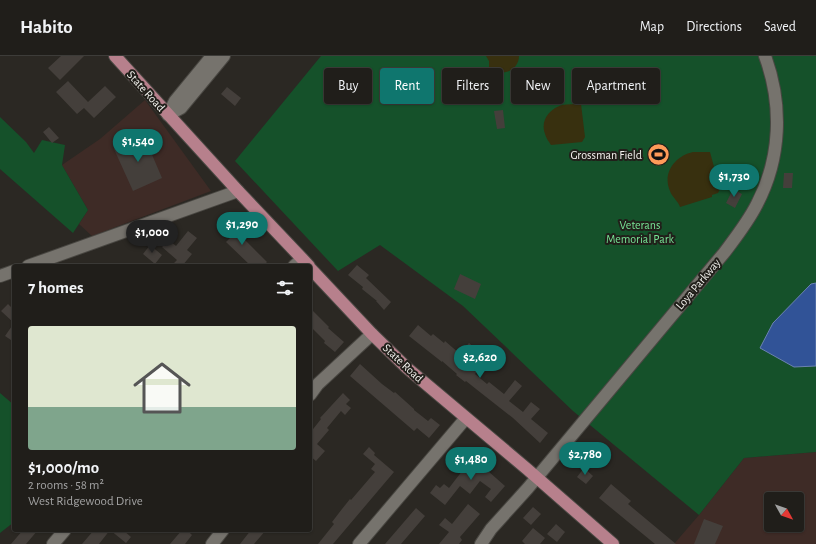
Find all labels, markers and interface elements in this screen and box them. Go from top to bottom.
text: Habito [20,18,73,37]
text: Map [640,20,664,34]
text: Directions [686,20,742,34]
text: Saved [764,20,796,34]
street label: State Road [125,68,167,114]
chip: Buy [324,68,372,104]
chip: Rent [380,68,434,104]
chip: Filters [442,68,503,104]
chip: New [511,68,564,104]
chip: Apartment [572,68,660,104]
pin: $1,540 [105,129,171,163]
text: $1,540 [122,135,154,148]
sports icon: Grossman Field [645,142,671,168]
place label: Grossman Field [570,149,642,161]
pin: $1,730 [701,164,767,198]
text: $1,730 [718,170,750,183]
pin: $1,290 [209,212,275,246]
text: $1,290 [226,218,258,231]
park label: Veterans Memorial Park [606,219,675,245]
pin: $1,000 [119,220,185,254]
text: $1,000 [135,226,169,239]
street label: Loya Parkway [673,256,723,312]
icon: filters [274,277,296,299]
text: 7 homes [28,279,84,296]
street label: State Road [381,342,425,384]
pin: $2,620 [447,345,513,379]
text: $2,620 [463,351,497,364]
icon: home [126,352,198,424]
pin: $2,780 [552,442,618,476]
pin: $1,480 [438,447,504,481]
text: $2,780 [568,448,602,461]
text: $1,480 [454,453,488,466]
text: $1,000/mo [28,459,99,476]
text: 2 rooms · 58 m² [28,479,104,492]
north arrow [764,492,804,532]
map controls [764,492,804,532]
text: West Ridgewood Drive [28,495,143,508]

